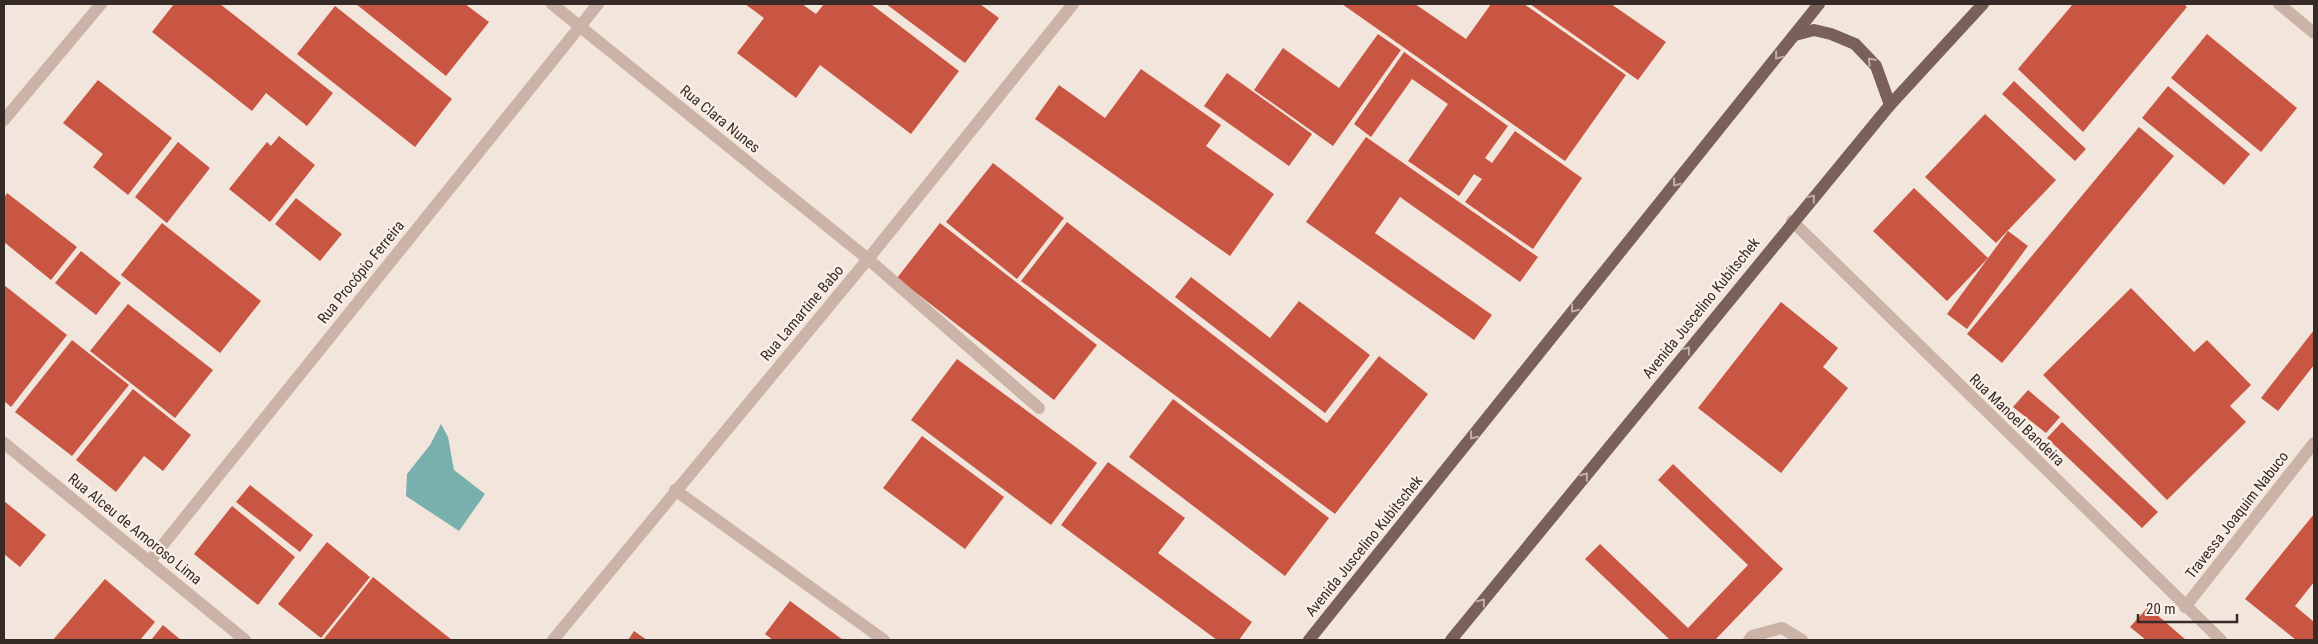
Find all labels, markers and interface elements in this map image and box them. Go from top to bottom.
one-way arrow [1775,50,1784,60]
one-way arrow [1868,57,1877,66]
street label: Rua Clara Nunes [676,81,764,157]
one-way arrow [1673,177,1682,186]
one-way arrow [1807,194,1816,203]
street label: Rua Procópio Ferreira [314,217,408,327]
street label: Avenida Juscelino Kubitschek [1639,234,1764,382]
street label: Rua Lamartine Babo [757,261,847,365]
one-way arrow [1572,303,1580,312]
one-way arrow [1682,347,1691,356]
street label: Rua Manoel Bandeira [1966,370,2068,470]
one-way arrow [1470,430,1478,439]
street label: Travessa Joaquim Nabuco [2182,448,2292,582]
street label: Rua Alceu de Amoroso Lima [65,470,205,588]
street label: Avenida Juscelino Kubitschek [1302,472,1427,620]
one-way arrow [1579,473,1588,482]
scale bar [2138,592,2237,624]
one-way arrow [1477,599,1486,608]
text: 20 m [2146,600,2176,618]

